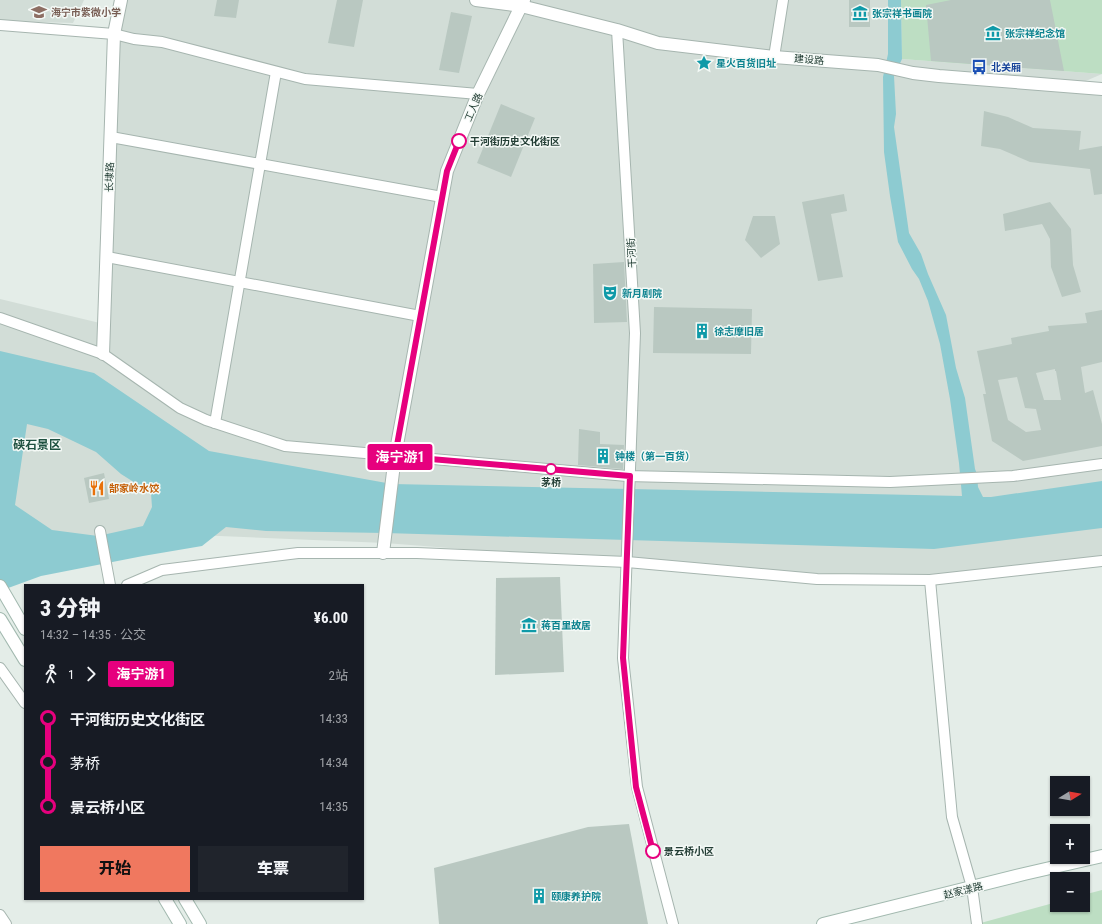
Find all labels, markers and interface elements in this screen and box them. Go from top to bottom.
school or university icon: 海宁市紫微小学 [30,3,48,21]
museum icon: 张宗祥书画院 [851,4,869,22]
place label: 海宁市紫微小学 [51,7,121,18]
place label: 张宗祥书画院 [872,8,932,19]
museum icon: 张宗祥纪念馆 [984,24,1002,42]
place label: 张宗祥纪念馆 [1005,28,1065,39]
street label: 建设路 [794,53,824,66]
place icon: 星火百货旧址 [695,54,713,72]
place label: 星火百货旧址 [716,57,776,69]
bus stop icon: 北关厢 [970,58,988,76]
place label: 北关厢 [991,62,1021,73]
street label: 工人路 [463,91,484,123]
marker: 干河街历史文化街区 [451,133,467,149]
place label: 干河街历史文化街区 [470,135,560,147]
street label: 长埭路 [103,162,116,192]
street label: 干河街 [625,238,638,268]
theatre icon: 新月剧院 [601,284,619,302]
place label: 新月剧院 [622,288,662,299]
building icon: 徐志摩旧居 [693,322,711,340]
place label: 徐志摩旧居 [714,326,764,337]
district label: 硖石景区 [13,438,61,452]
line badge: 海宁游1 [372,444,428,470]
building icon: 钟楼（第一百货） [594,447,612,465]
text: 海宁游1 [375,449,425,465]
place label: 钟楼（第一百货） [615,450,695,462]
marker: 茅桥 [545,463,557,475]
place label: 茅桥 [541,477,561,488]
restaurant icon: 郜家岭水饺 [88,479,106,497]
place label: 郜家岭水饺 [109,482,160,494]
text: 3 分钟 [40,596,100,621]
text: ¥6.00 [314,609,348,627]
museum icon: 蒋百里故居 [520,616,538,634]
place label: 蒋百里故居 [541,620,591,631]
text: 14:32 – 14:35 · 公交 [40,627,146,642]
icon: walk [40,663,62,685]
icon: forward [80,663,102,685]
text: 海宁游1 [116,666,166,682]
text: 1 [68,667,74,682]
text: 2站 [329,668,348,683]
text: 干河街历史文化街区 [70,711,205,729]
text: 14:33 [319,711,348,726]
text: 茅桥 [70,755,100,773]
text: 14:34 [319,755,348,770]
north arrow [1050,776,1090,816]
map controls [1050,776,1090,912]
text: 景云桥小区 [70,799,145,817]
text: 14:35 [319,799,348,814]
button: + [1050,824,1090,864]
marker: 景云桥小区 [645,843,661,859]
button: 开始 [40,846,190,892]
button: 车票 [198,846,348,892]
place label: 景云桥小区 [664,846,714,857]
button: − [1050,872,1090,912]
street label: 赵家漾路 [942,880,984,901]
building icon: 颐康养护院 [530,887,548,905]
place label: 颐康养护院 [551,891,601,902]

